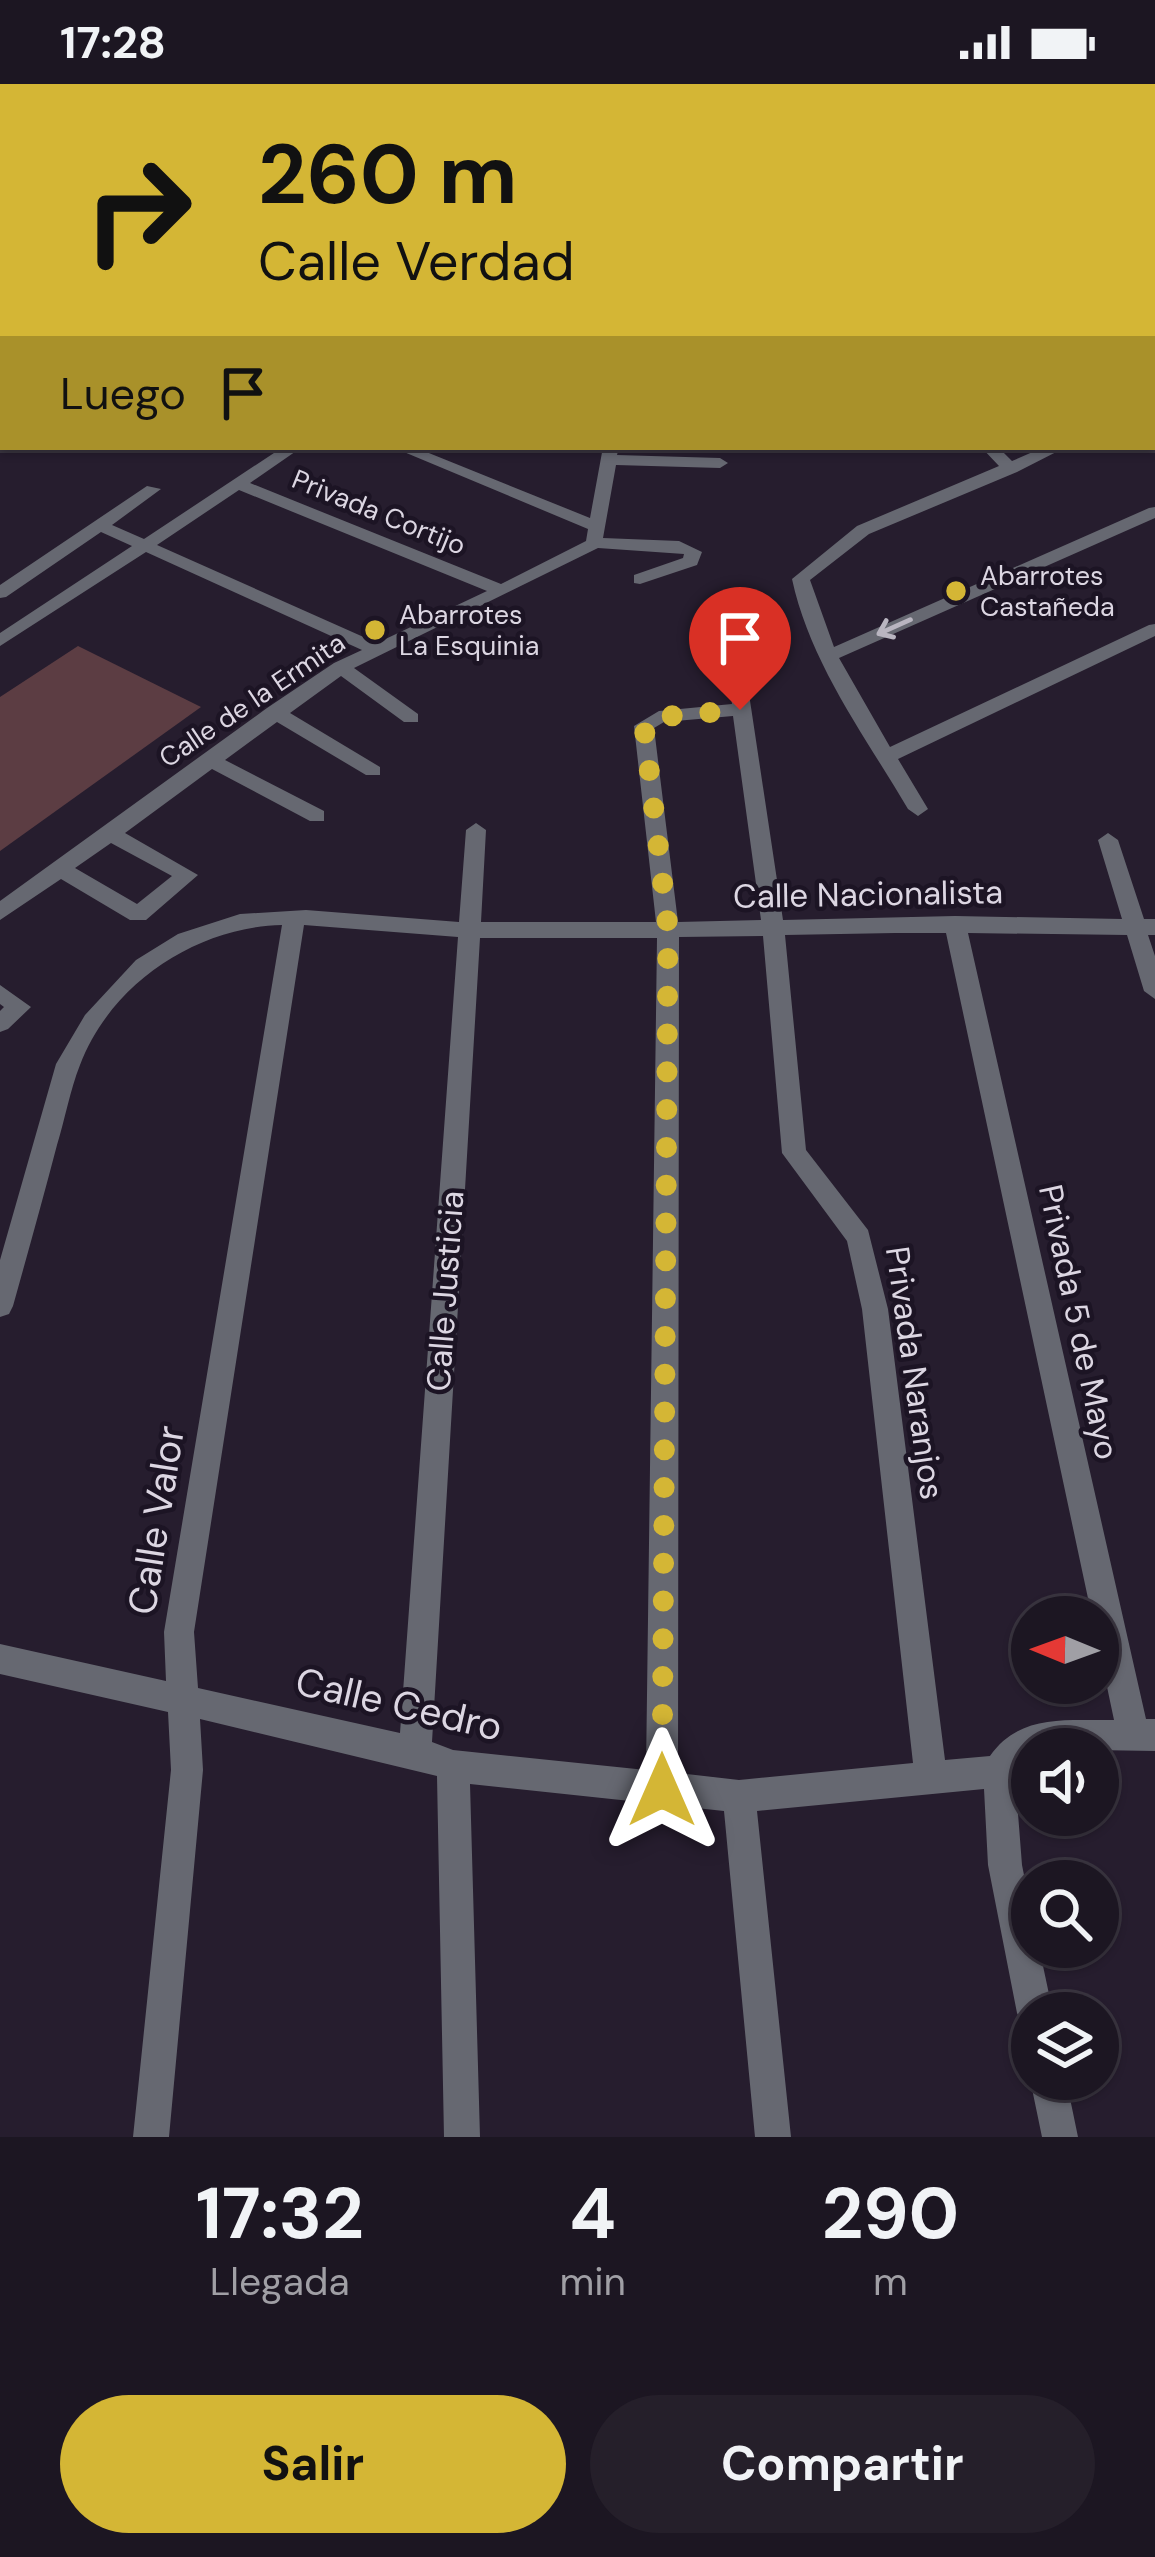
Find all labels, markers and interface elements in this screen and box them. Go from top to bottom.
text: 17:28 [60,13,166,72]
text: 260 m [258,120,518,229]
icon: right [60,132,216,288]
text: Calle Verdad [258,226,575,297]
icon: arrive [210,360,276,426]
text: Luego [60,364,186,423]
street label: Privada Cortijo [287,461,471,563]
place label: Abarrotes Castañeda [980,558,1115,624]
marker: Abarrotes Castañeda [943,578,969,604]
pin [689,587,791,710]
place label: Abarrotes La Esquinia [399,597,539,663]
icon: arrive [707,605,773,671]
marker: Abarrotes La Esquinia [362,617,388,643]
one-way arrow [877,618,913,640]
street label: Calle de la Ermita [152,625,352,775]
street label: Calle Nacionalista [733,870,1003,918]
street label: Privada 5 de Mayo [1029,1181,1129,1463]
street label: Calle Justicia [417,1189,473,1393]
street label: Privada Naranjos [876,1244,954,1502]
street label: Calle Valor [116,1422,196,1618]
north arrow [1011,1596,1119,1704]
map controls [1011,1596,1119,2100]
street label: Calle Cedro [291,1655,507,1753]
position arrow [599,1727,725,1853]
button: sound [1011,1728,1119,1836]
button: search [1011,1860,1119,1968]
button: layers [1011,1992,1119,2100]
text: 17:32 [196,2167,364,2260]
text: 4 [569,2167,616,2260]
text: 290 [822,2167,959,2260]
text: Llegada [210,2256,350,2307]
text: min [559,2256,626,2307]
text: m [873,2256,908,2307]
button: Salir [60,2395,566,2533]
button: Compartir [590,2395,1095,2533]

